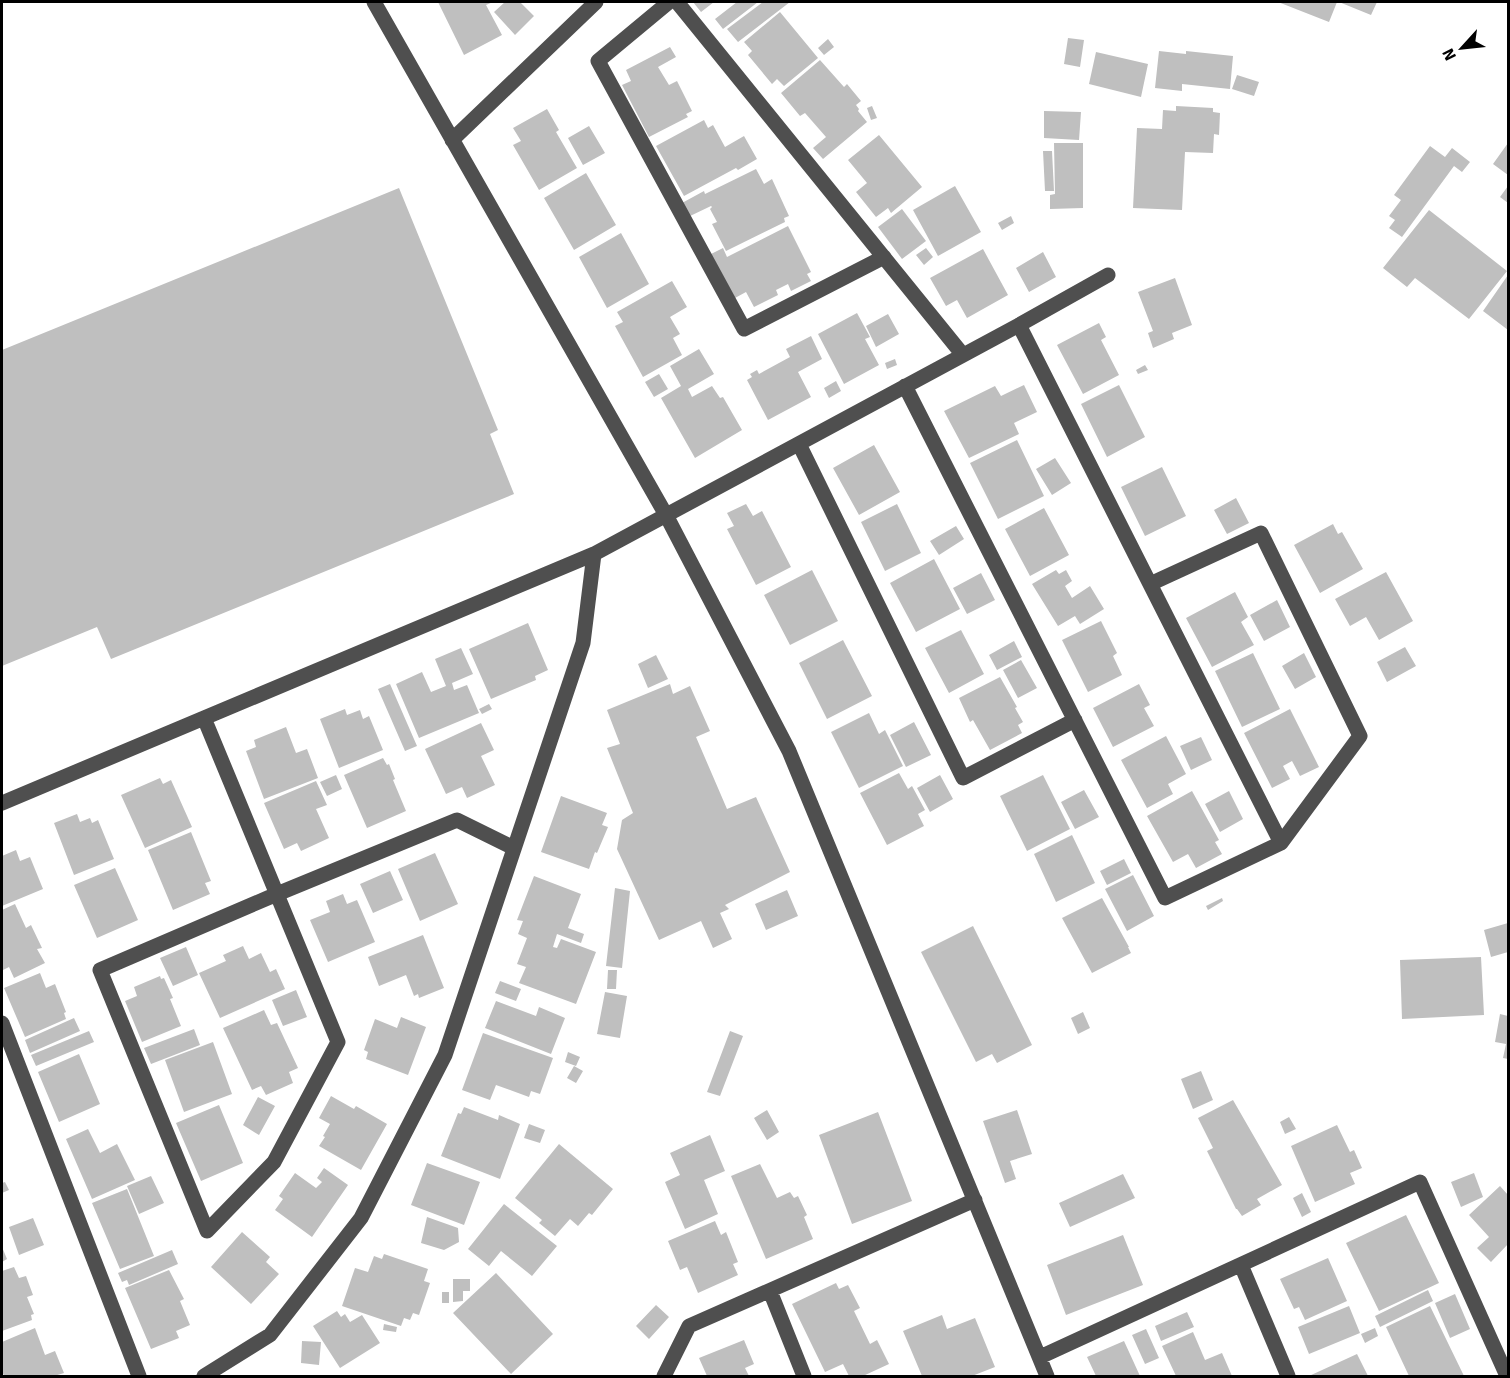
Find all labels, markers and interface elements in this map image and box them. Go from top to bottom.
north arrow [1432,18,1492,78]
text: N [1438,45,1461,64]

